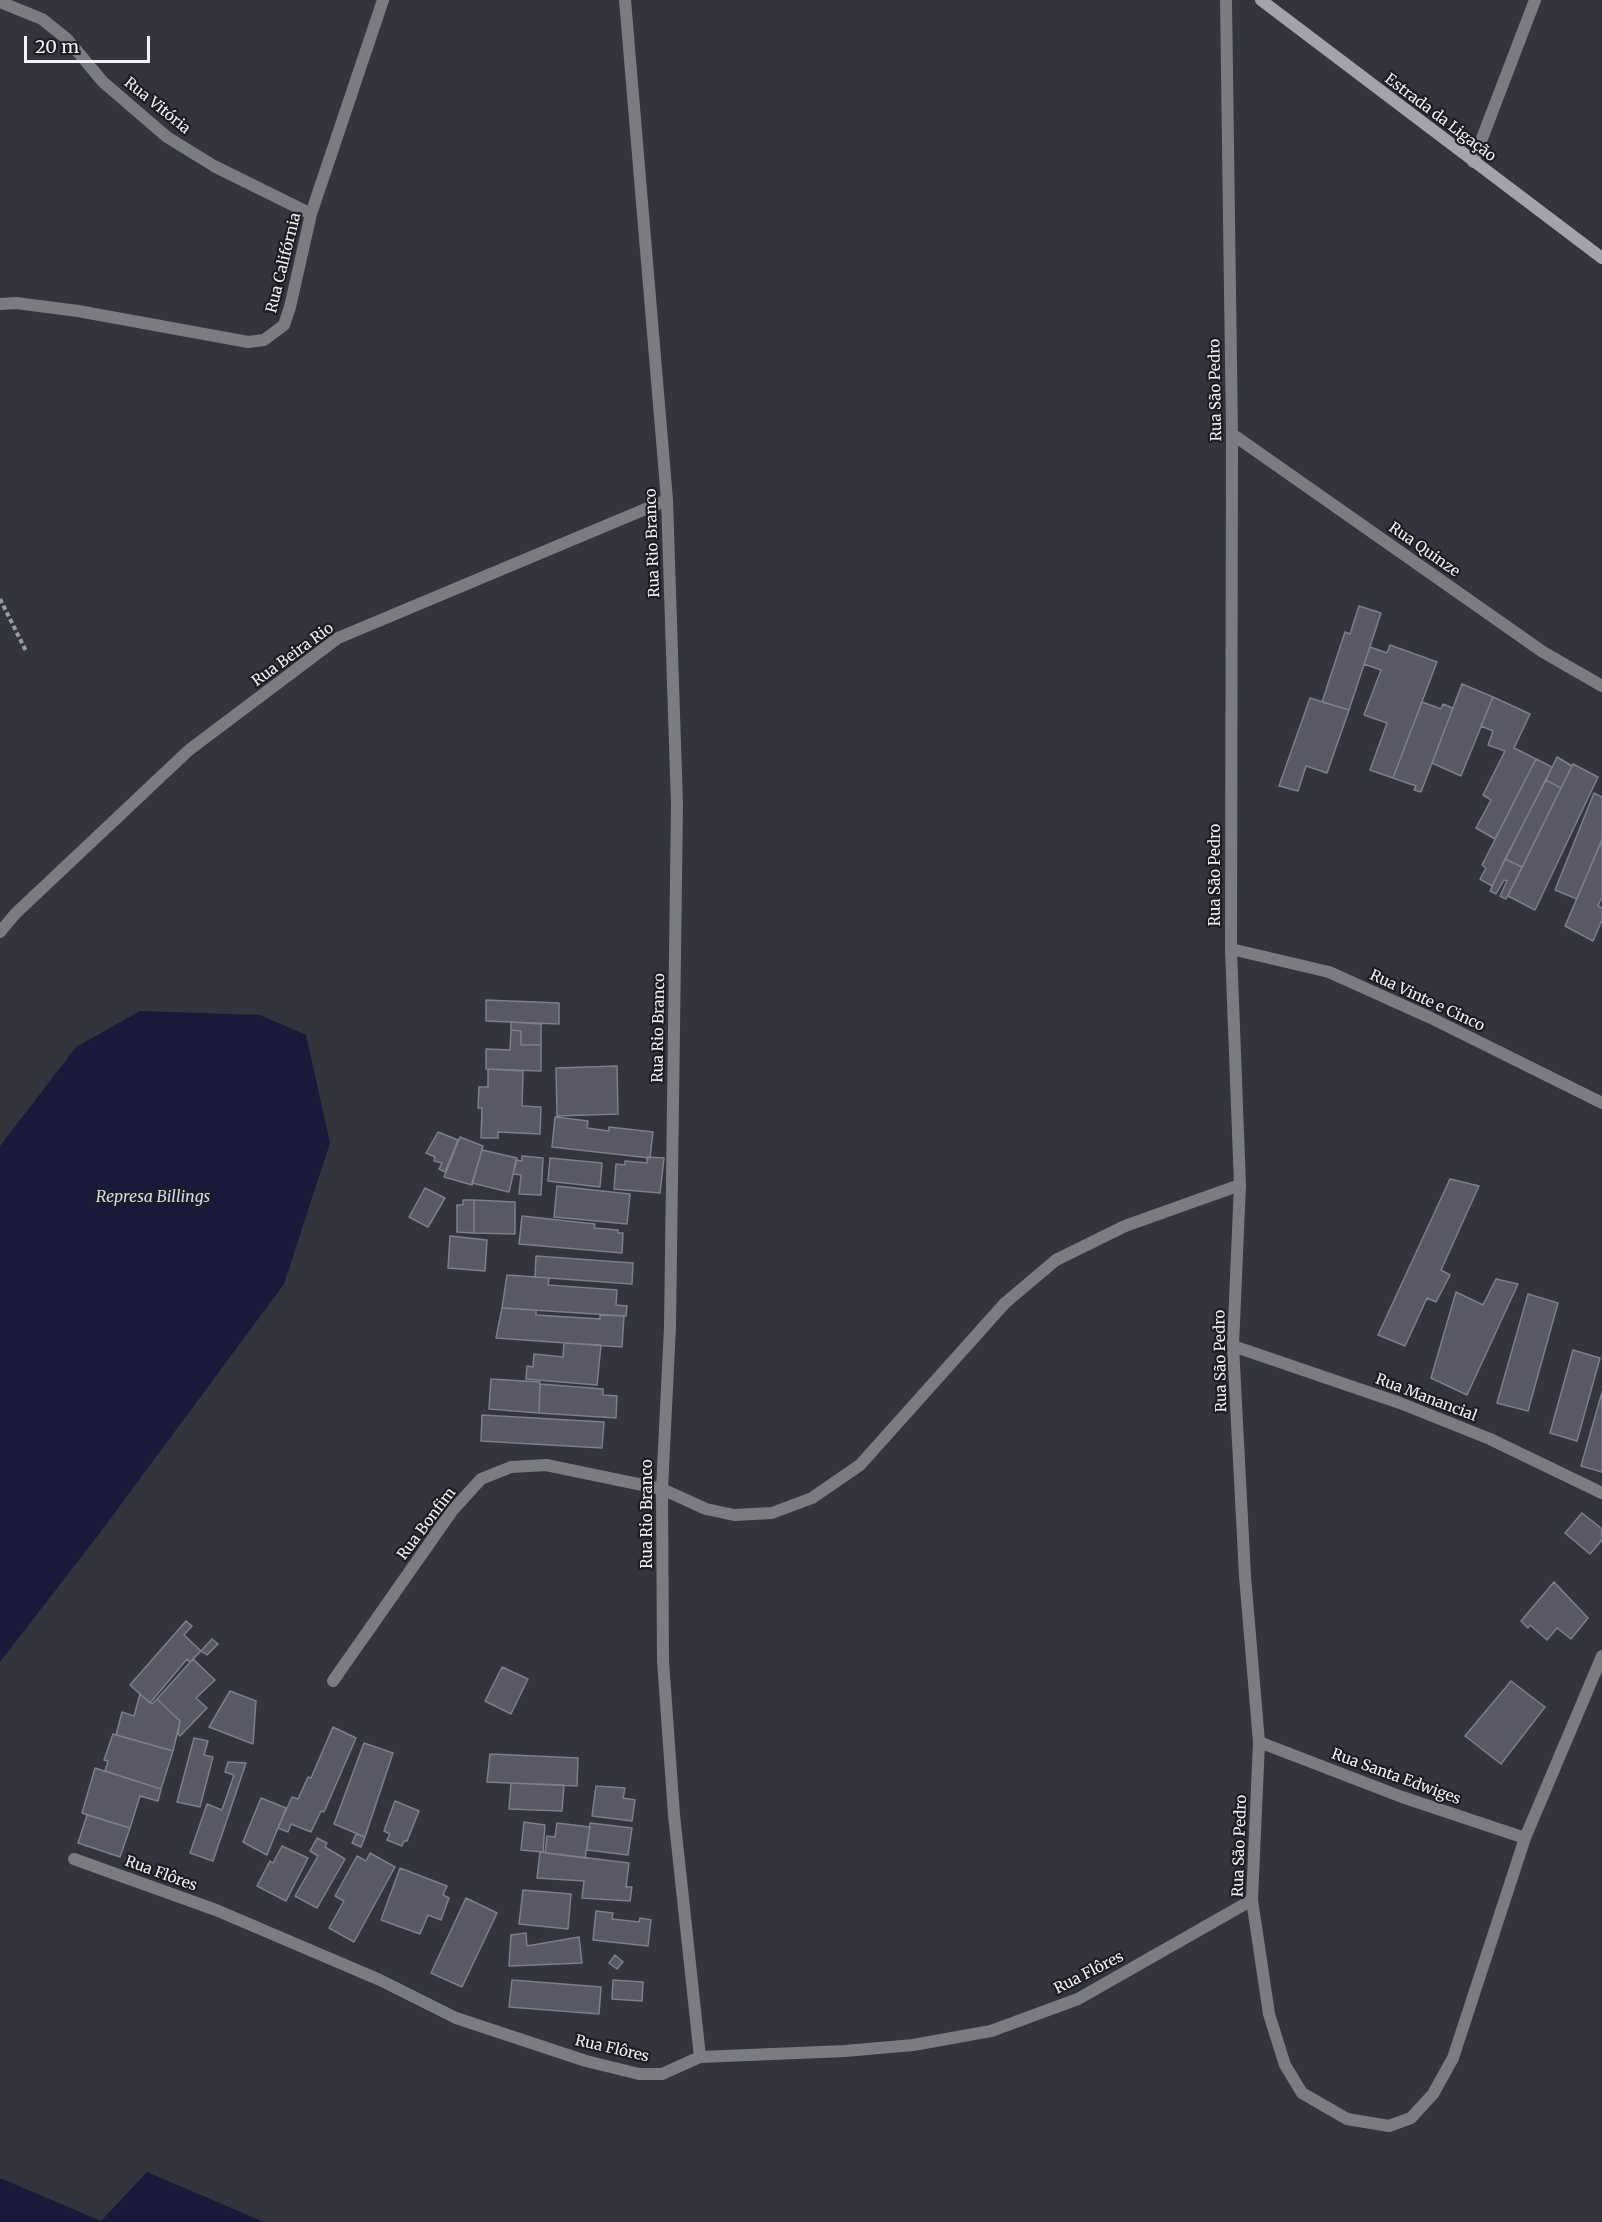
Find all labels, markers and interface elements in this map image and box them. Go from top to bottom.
scale bar [27,24,153,62]
text: 20 m [35,35,79,58]
street label: Estrada da Ligação [1381,70,1499,166]
street label: Rua Vitória [120,74,194,138]
street label: Rua Califórnia [263,211,305,315]
street label: Rua São Pedro [1206,339,1226,441]
street label: Rua Rio Branco [642,488,664,598]
street label: Rua Quinze [1385,519,1463,581]
street label: Rua Beira Rio [249,619,337,691]
street label: Rua São Pedro [1207,824,1225,926]
street label: Rua Vinte e Cinco [1367,967,1487,1035]
street label: Rua Rio Branco [649,973,669,1083]
water label: Represa Billings [96,1187,210,1207]
street label: Rua São Pedro [1211,1310,1231,1412]
street label: Rua Manancial [1373,1370,1479,1426]
street label: Rua Rio Branco [639,1459,657,1569]
street label: Rua Bonfim [394,1484,460,1564]
street label: Rua Santa Edwiges [1329,1745,1463,1809]
street label: Rua São Pedro [1229,1795,1251,1897]
street label: Rua Flôres [122,1853,200,1895]
street label: Rua Flôres [1051,1948,1127,1998]
street label: Rua Flôres [573,2032,651,2066]

